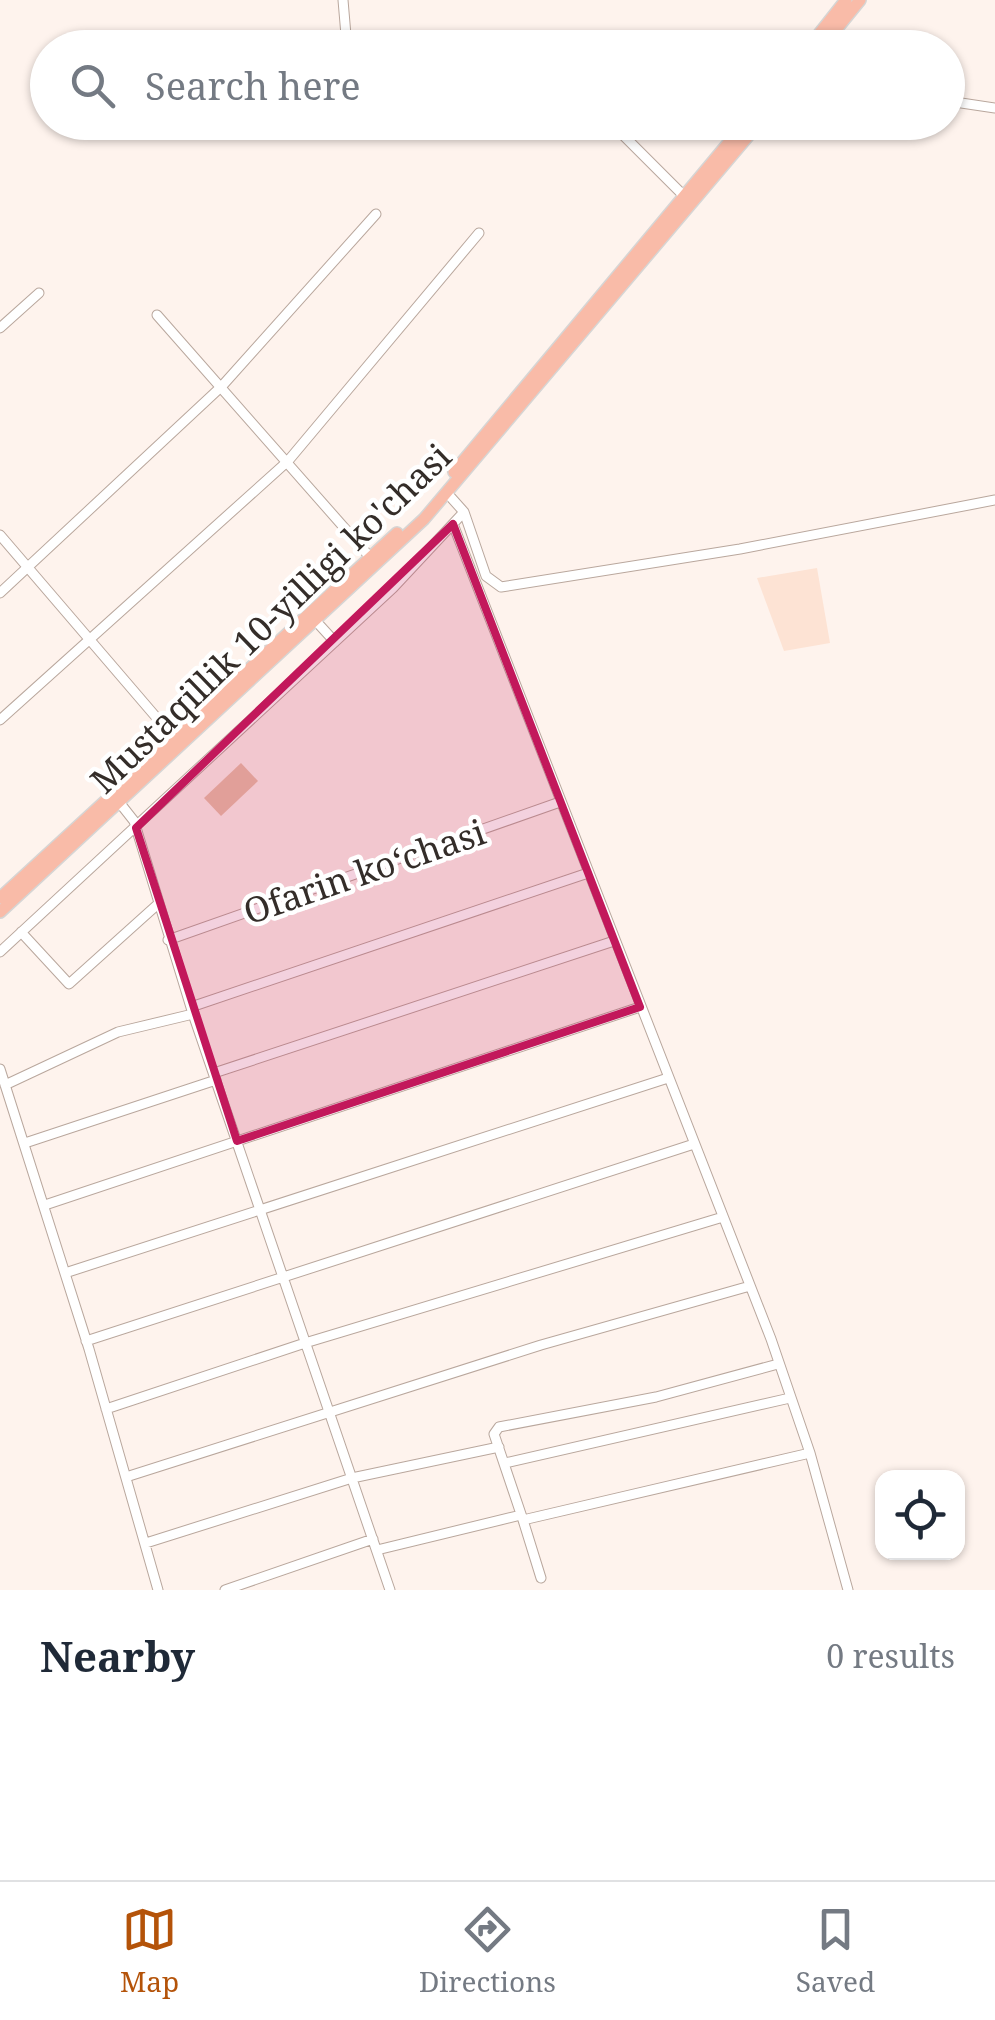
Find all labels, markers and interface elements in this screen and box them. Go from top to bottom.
search box [30,30,965,140]
icon: search [65,58,120,113]
text: Search here [145,59,361,111]
street label: Mustaqillik 10-yilligi ko'chasi [80,433,460,803]
street label: Ofarin koʻchasi [237,808,491,934]
map controls [875,1470,965,1560]
button: locate [875,1470,965,1560]
text: Nearby [40,1627,195,1684]
text: 0 results [826,1634,955,1677]
tab: Map [120,1902,179,2000]
tab: Directions [419,1902,556,2000]
tab: Saved [796,1902,875,2000]

